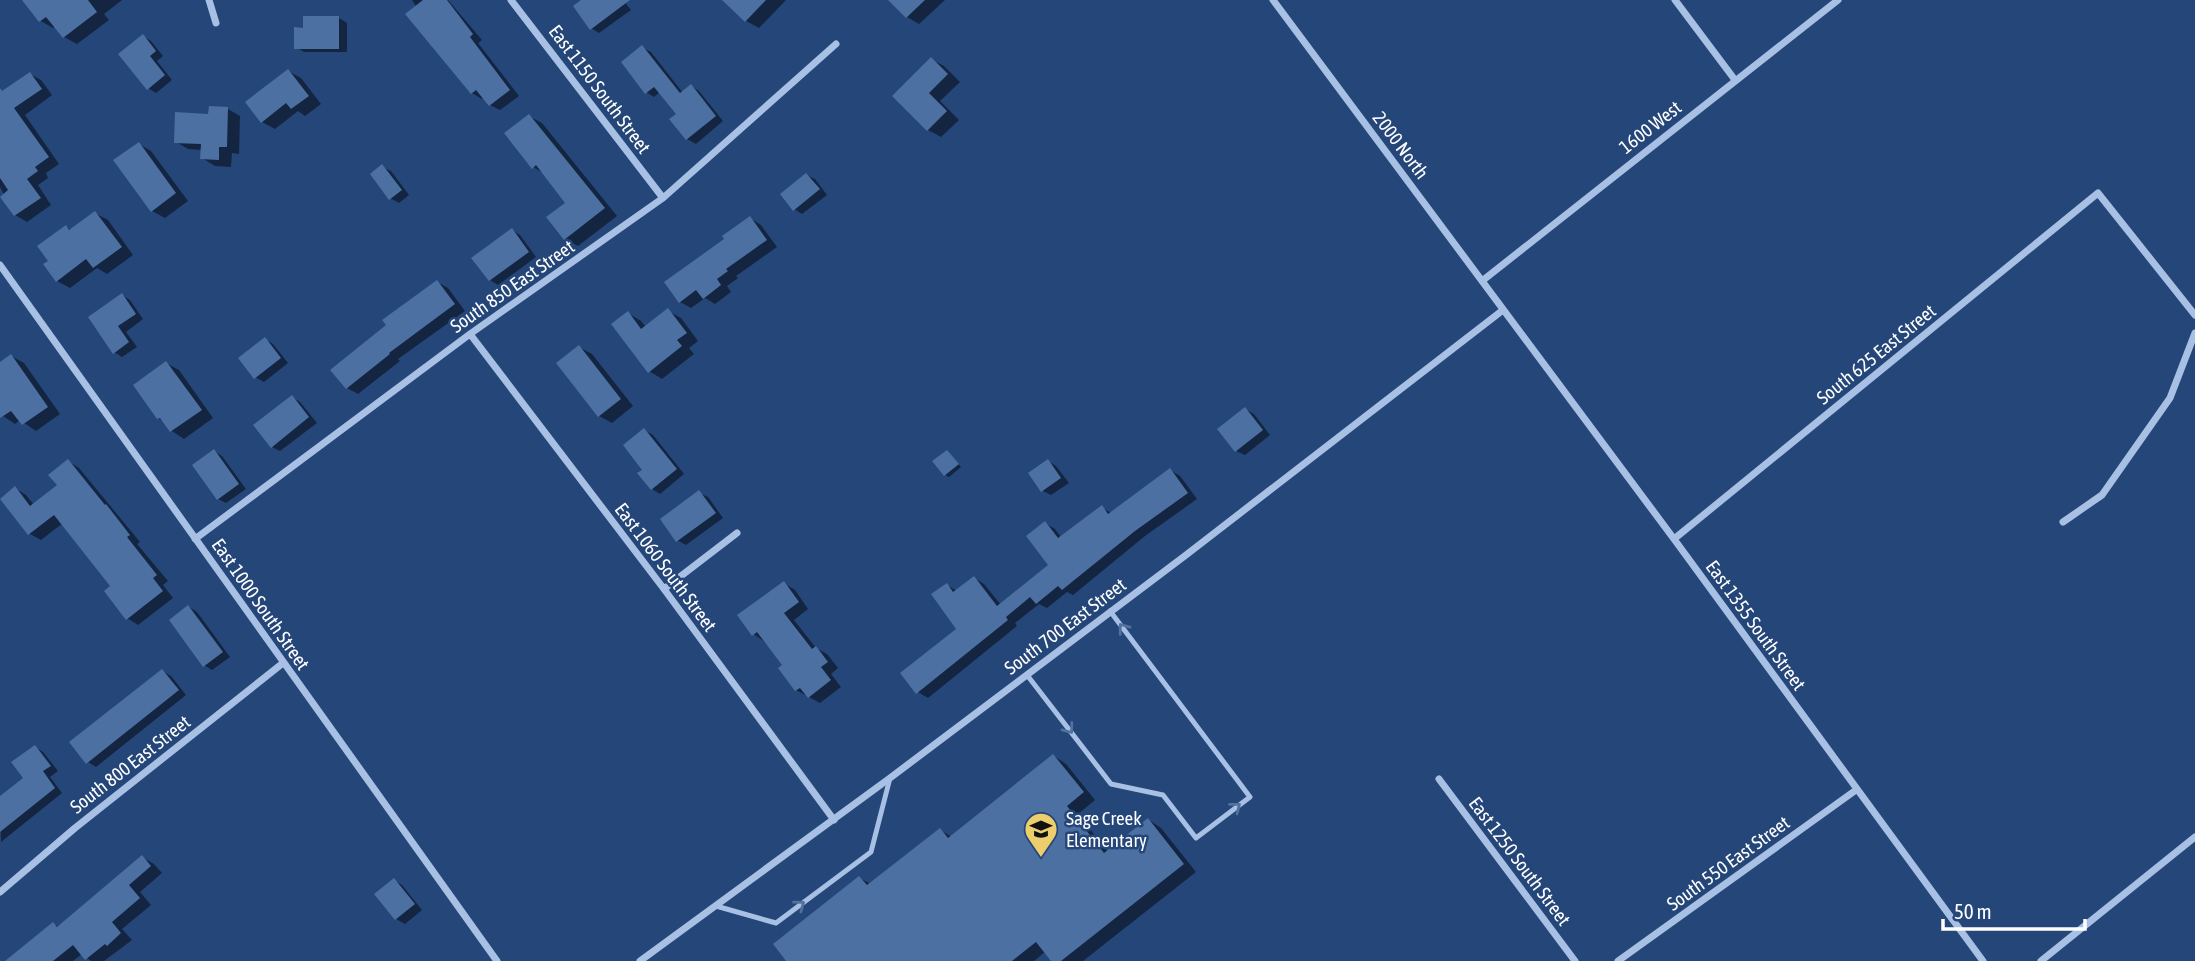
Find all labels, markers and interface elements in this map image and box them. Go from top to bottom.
street label: East 1150 South Street [545,20,655,158]
street label: 1600 West [1615,96,1685,158]
street label: 2000 North [1369,107,1433,183]
street label: South 850 East Street [446,235,578,337]
street label: South 625 East Street [1812,299,1940,409]
street label: East 1060 South Street [611,498,721,636]
street label: East 1000 South Street [208,534,314,674]
street label: East 1355 South Street [1702,556,1810,694]
street label: South 700 East Street [1000,573,1130,679]
one-way arrow [1119,624,1132,636]
street label: South 800 East Street [66,710,194,818]
one-way arrow [1060,721,1073,734]
street label: East 1250 South Street [1465,792,1575,930]
one-way arrow [1228,803,1241,816]
place label: Sage Creek Elementary [1066,807,1147,851]
school or university icon: Sage Creek Elementary [1022,810,1060,859]
street label: South 550 East Street [1662,811,1794,915]
scale bar [1943,888,2085,932]
text: 50 m [1954,899,1992,923]
one-way arrow [792,901,805,913]

